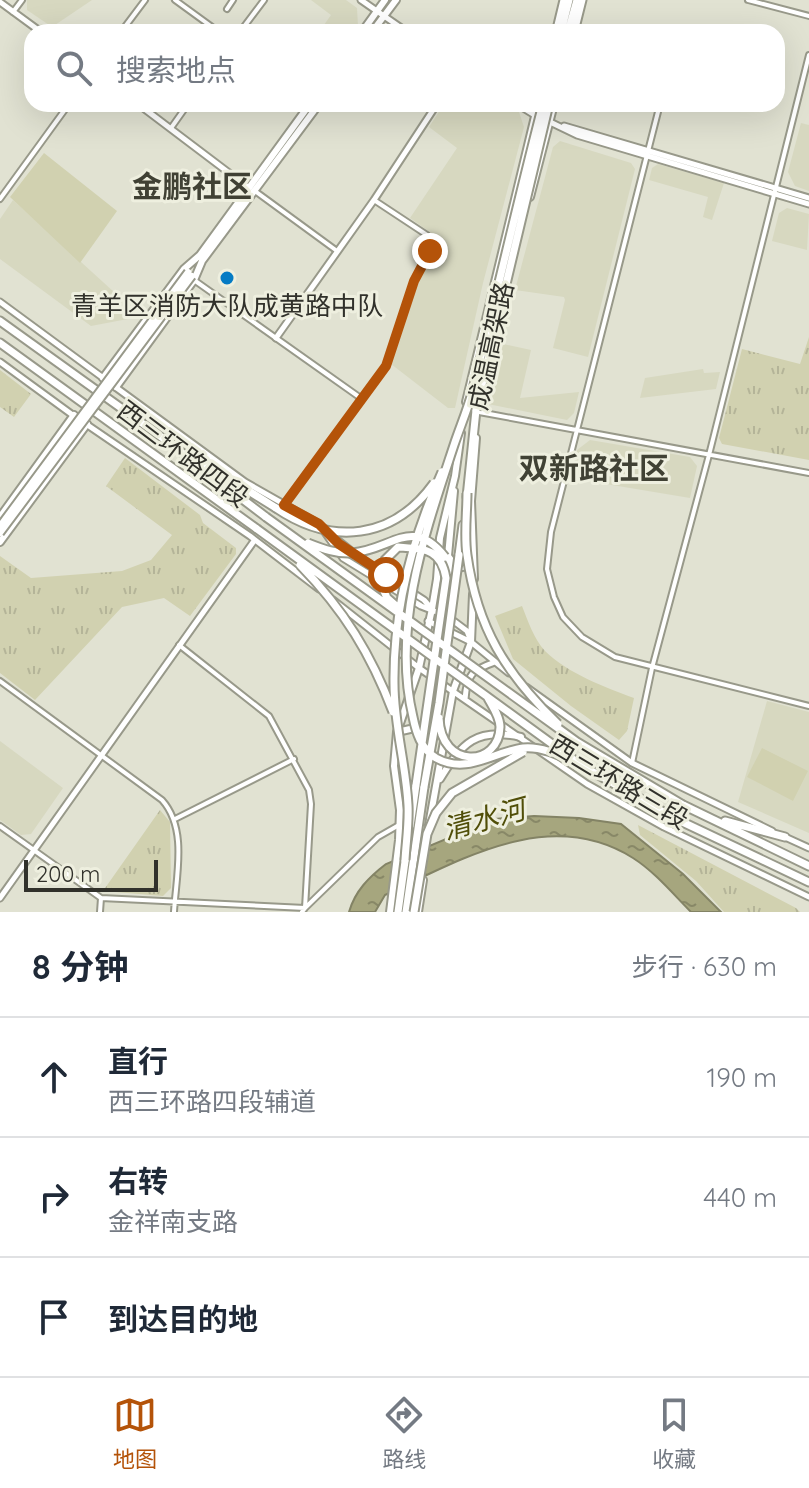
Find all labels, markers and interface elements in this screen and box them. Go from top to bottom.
search box [24,24,785,112]
icon: search [52,46,96,90]
text: 搜索地点 [116,51,236,89]
district label: 金鹏社区 [132,167,252,205]
route end [412,233,448,269]
marker: 青羊区消防大队成黄路中队 [218,269,236,287]
street label: 成温高架路 [461,279,520,413]
place label: 青羊区消防大队成黄路中队 [71,289,383,322]
street label: 西三环路四段 [111,393,256,514]
district label: 双新路社区 [519,449,669,487]
route start [368,557,404,593]
street label: 西三环路三段 [544,727,695,836]
water label: 清水河 [439,789,534,846]
scale bar [24,856,158,892]
text: 200 m [36,860,100,888]
text: 8 分钟 [32,945,128,988]
text: 步行 · 630 m [632,950,777,983]
text: 直行 [108,1042,168,1080]
icon: ahead [32,1055,76,1099]
text: 190 m [707,1061,777,1094]
text: 西三环路四段辅道 [108,1085,316,1118]
text: 右转 [108,1162,168,1200]
icon: right [32,1175,76,1219]
text: 440 m [703,1181,777,1214]
text: 金祥南支路 [108,1205,238,1238]
icon: arrive [32,1295,76,1339]
text: 到达目的地 [108,1300,258,1338]
tab: 地图 [113,1393,157,1473]
tab: 路线 [382,1393,426,1473]
tab: 收藏 [652,1393,696,1473]

